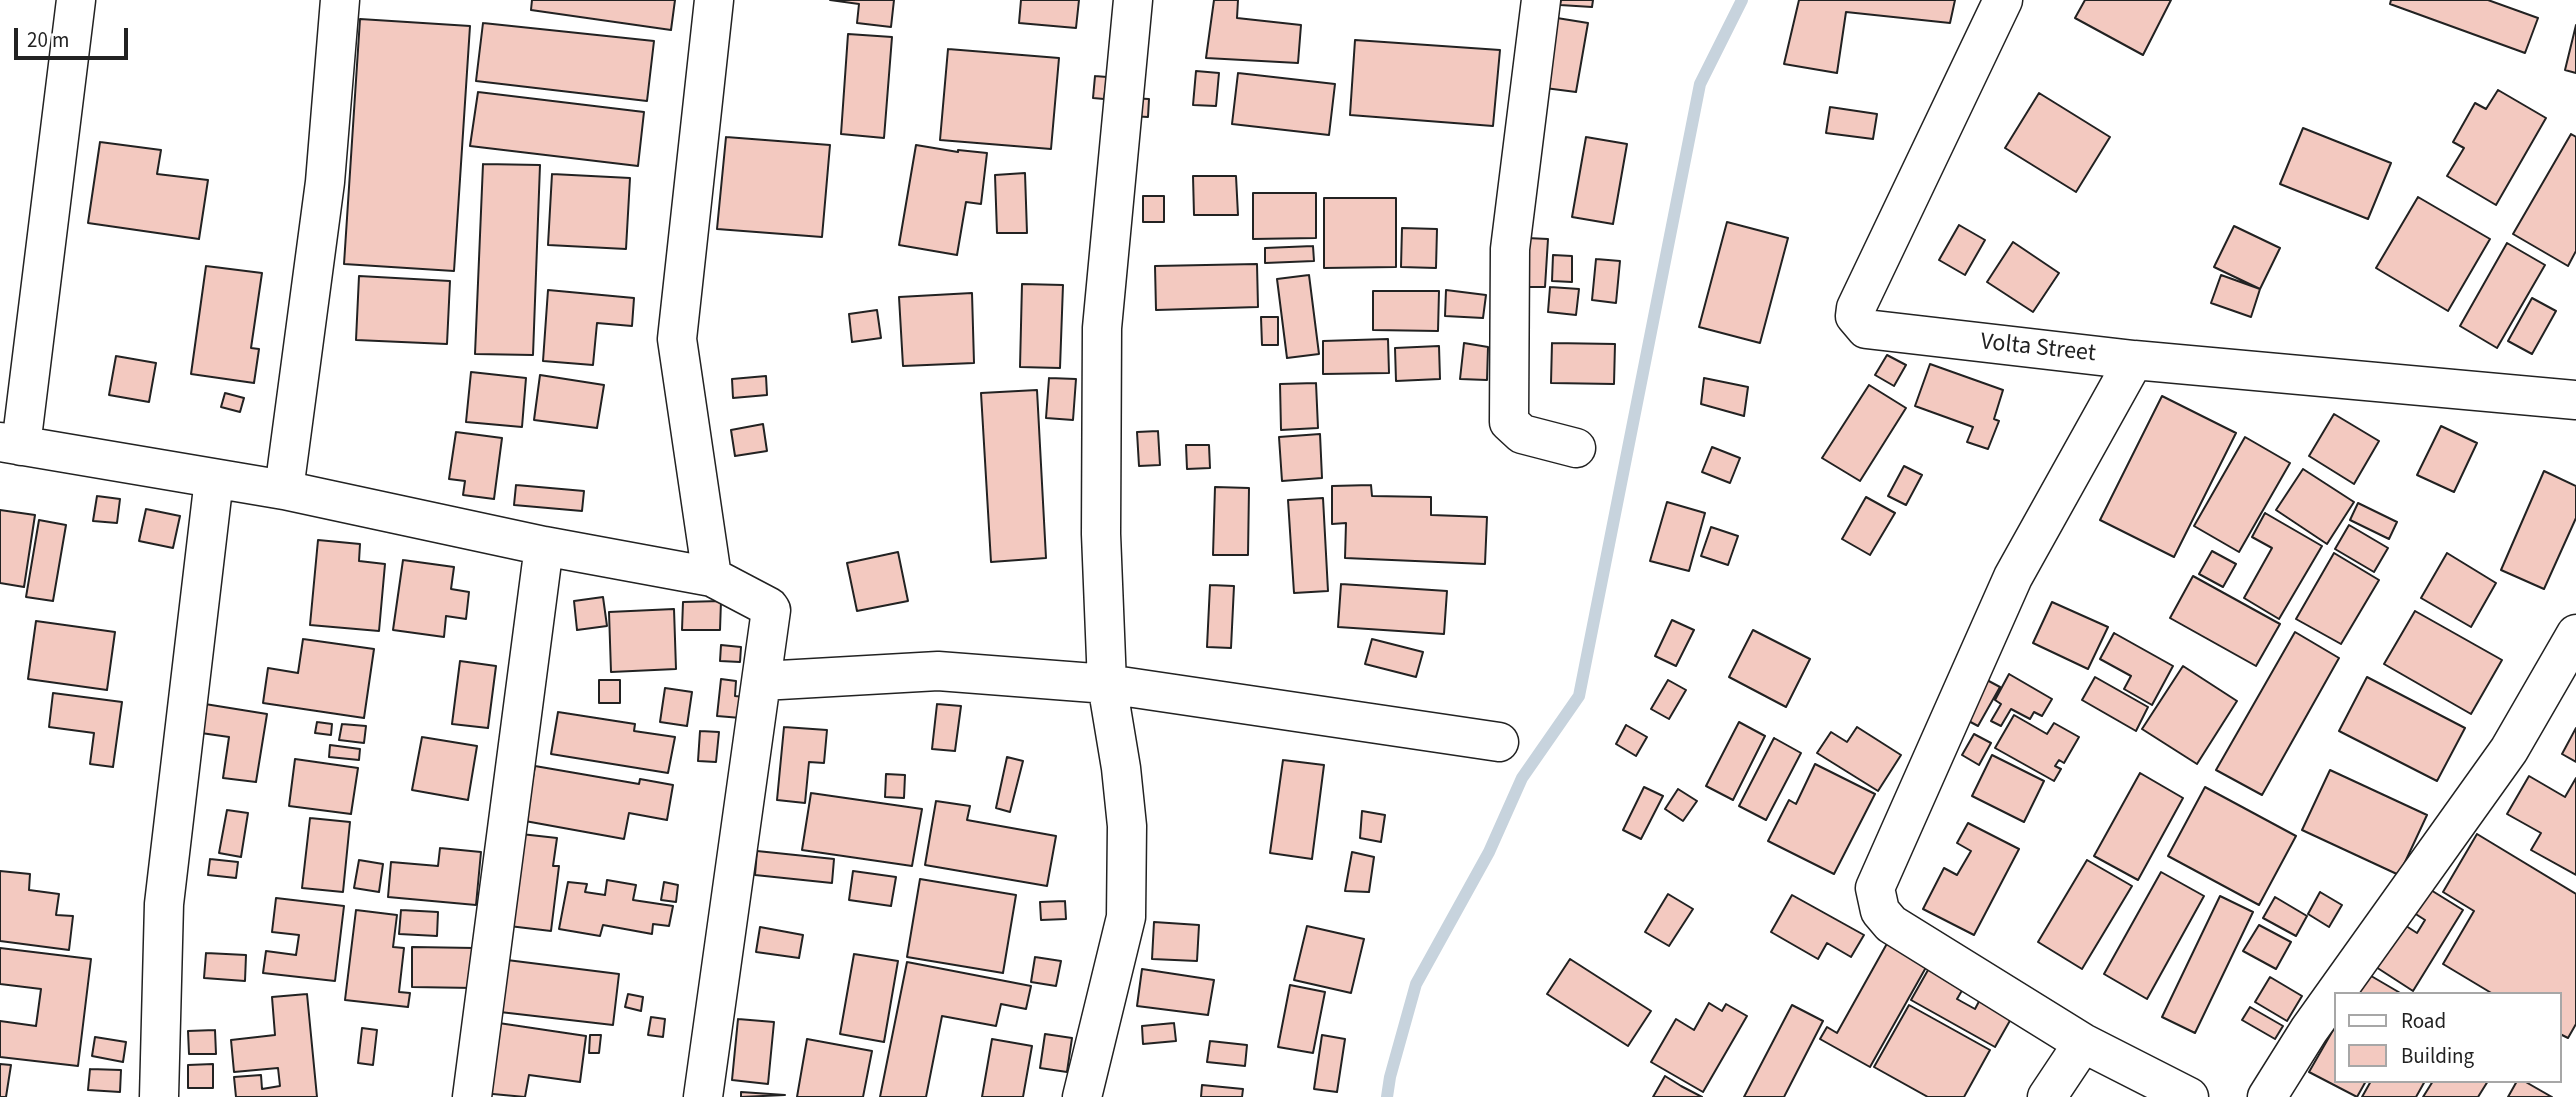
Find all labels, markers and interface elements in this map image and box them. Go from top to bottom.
scale bar [18,14,131,58]
text: 20 m [27,25,69,55]
street label: Volta Street [1979,329,2097,369]
legend [2334,992,2562,1083]
text: Road [2401,1006,2446,1036]
text: Building [2401,1041,2474,1071]

